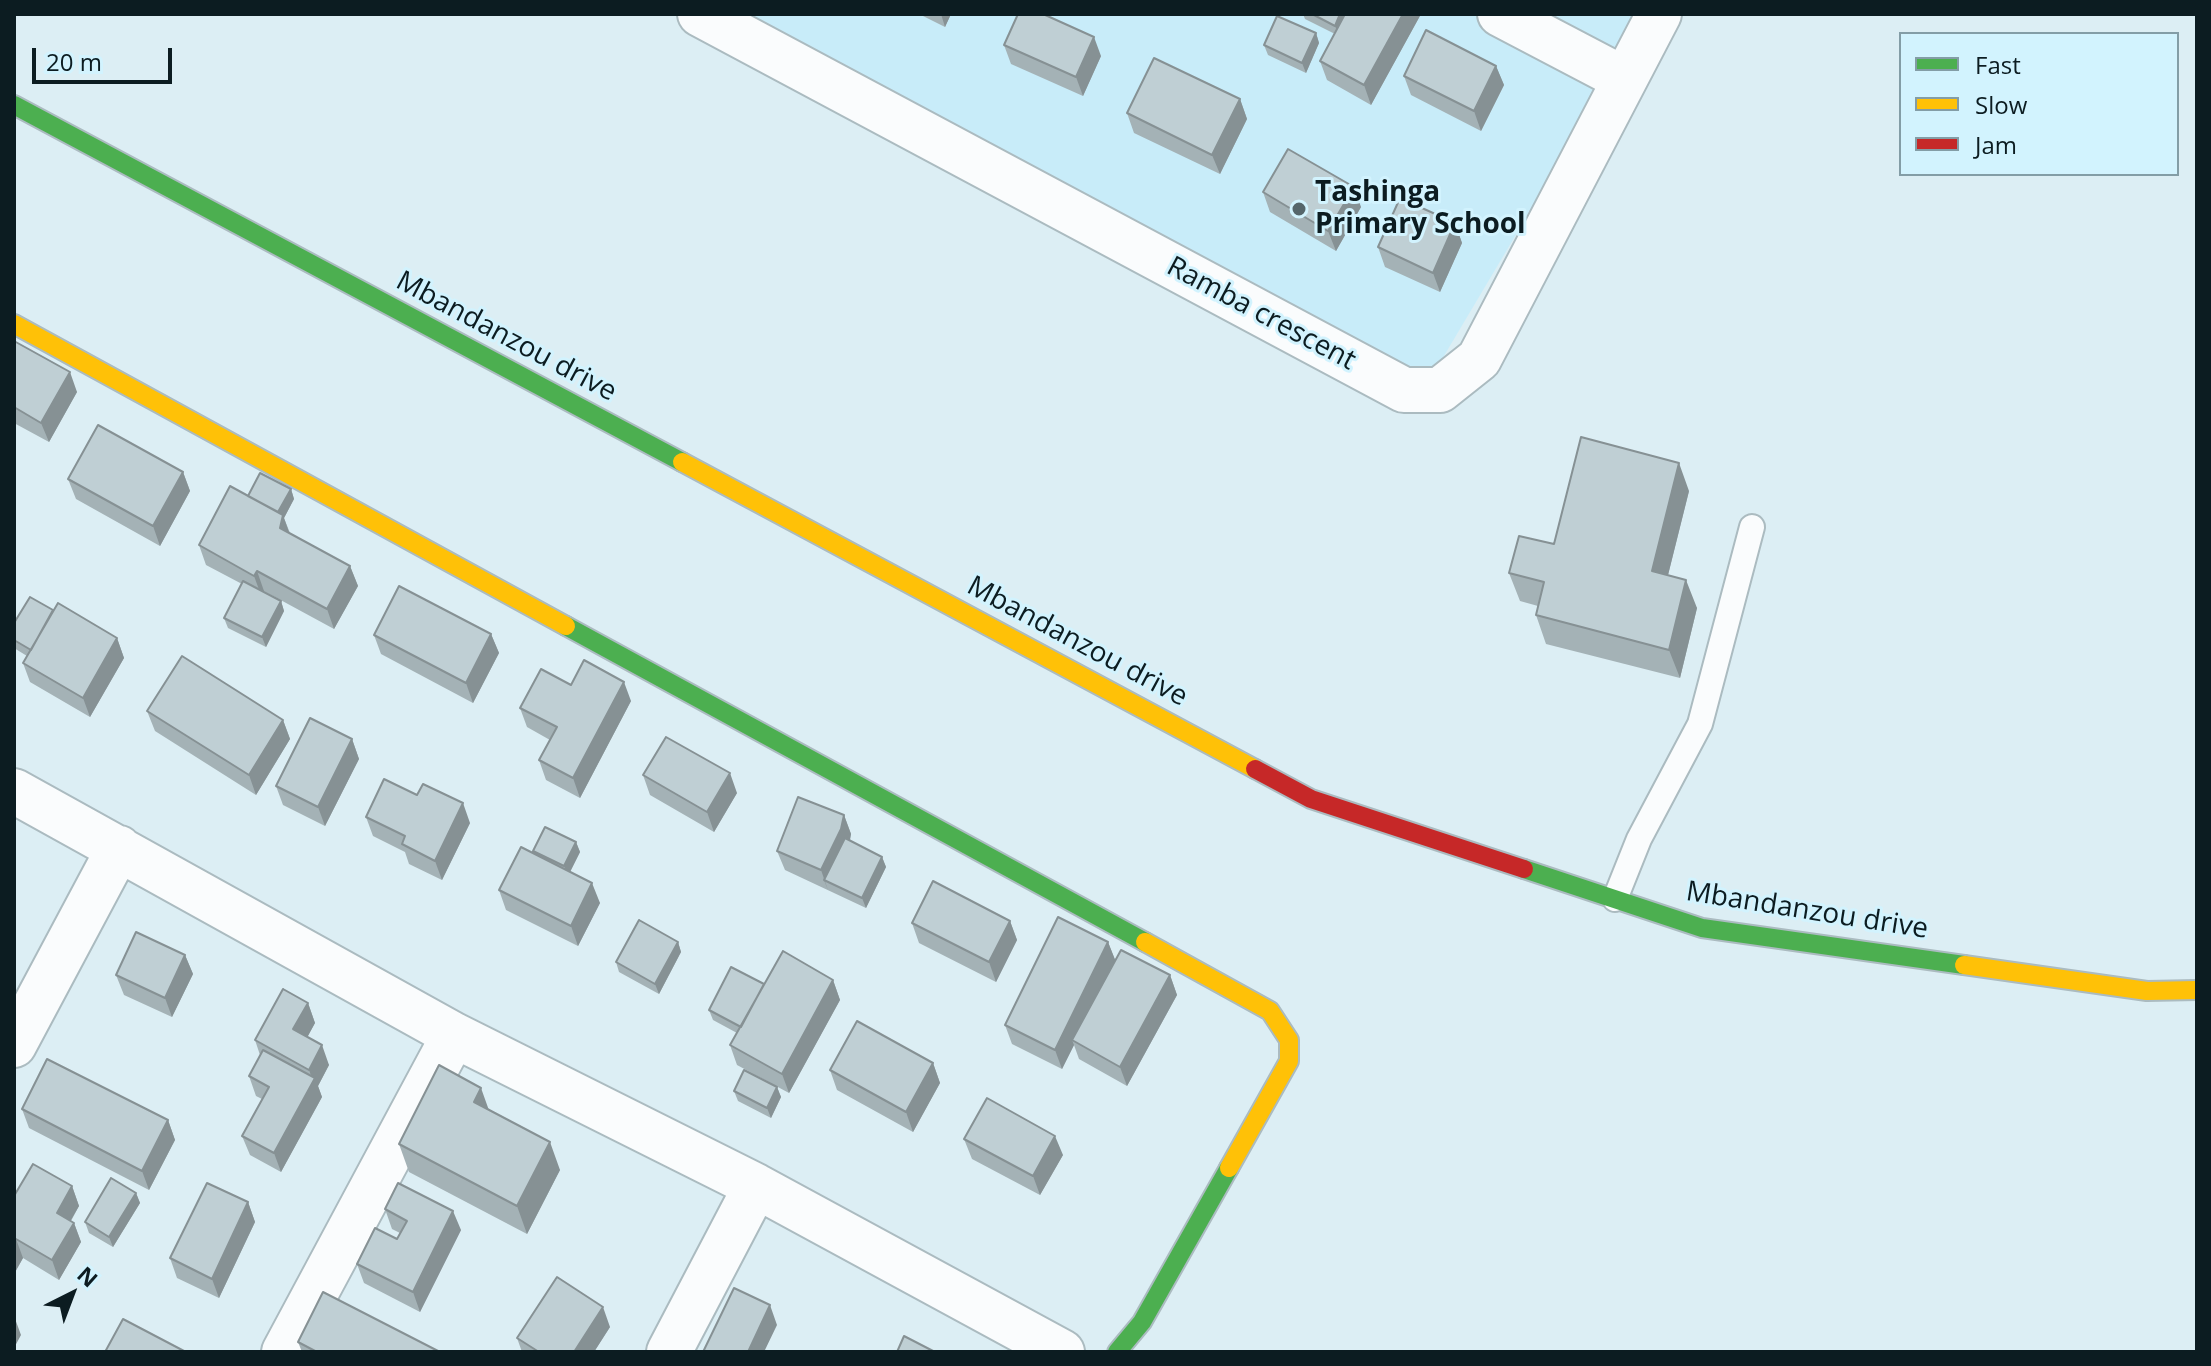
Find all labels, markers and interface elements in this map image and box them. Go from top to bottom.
scale bar [36,32,176,82]
legend [1899,32,2179,176]
text: 20 m [46,45,102,78]
text: Fast [1975,48,2021,81]
text: Slow [1975,88,2027,121]
text: Jam [1975,128,2017,161]
place label: Tashinga Primary School [1315,176,1526,242]
marker: Tashinga Primary School [1290,200,1308,218]
street label: Ramba crescent [1161,250,1361,378]
street label: Mbandanzou drive [390,265,622,409]
street label: Mbandanzou drive [961,570,1193,714]
street label: Mbandanzou drive [1684,875,1930,947]
north arrow [32,1254,112,1334]
text: N [71,1259,105,1293]

